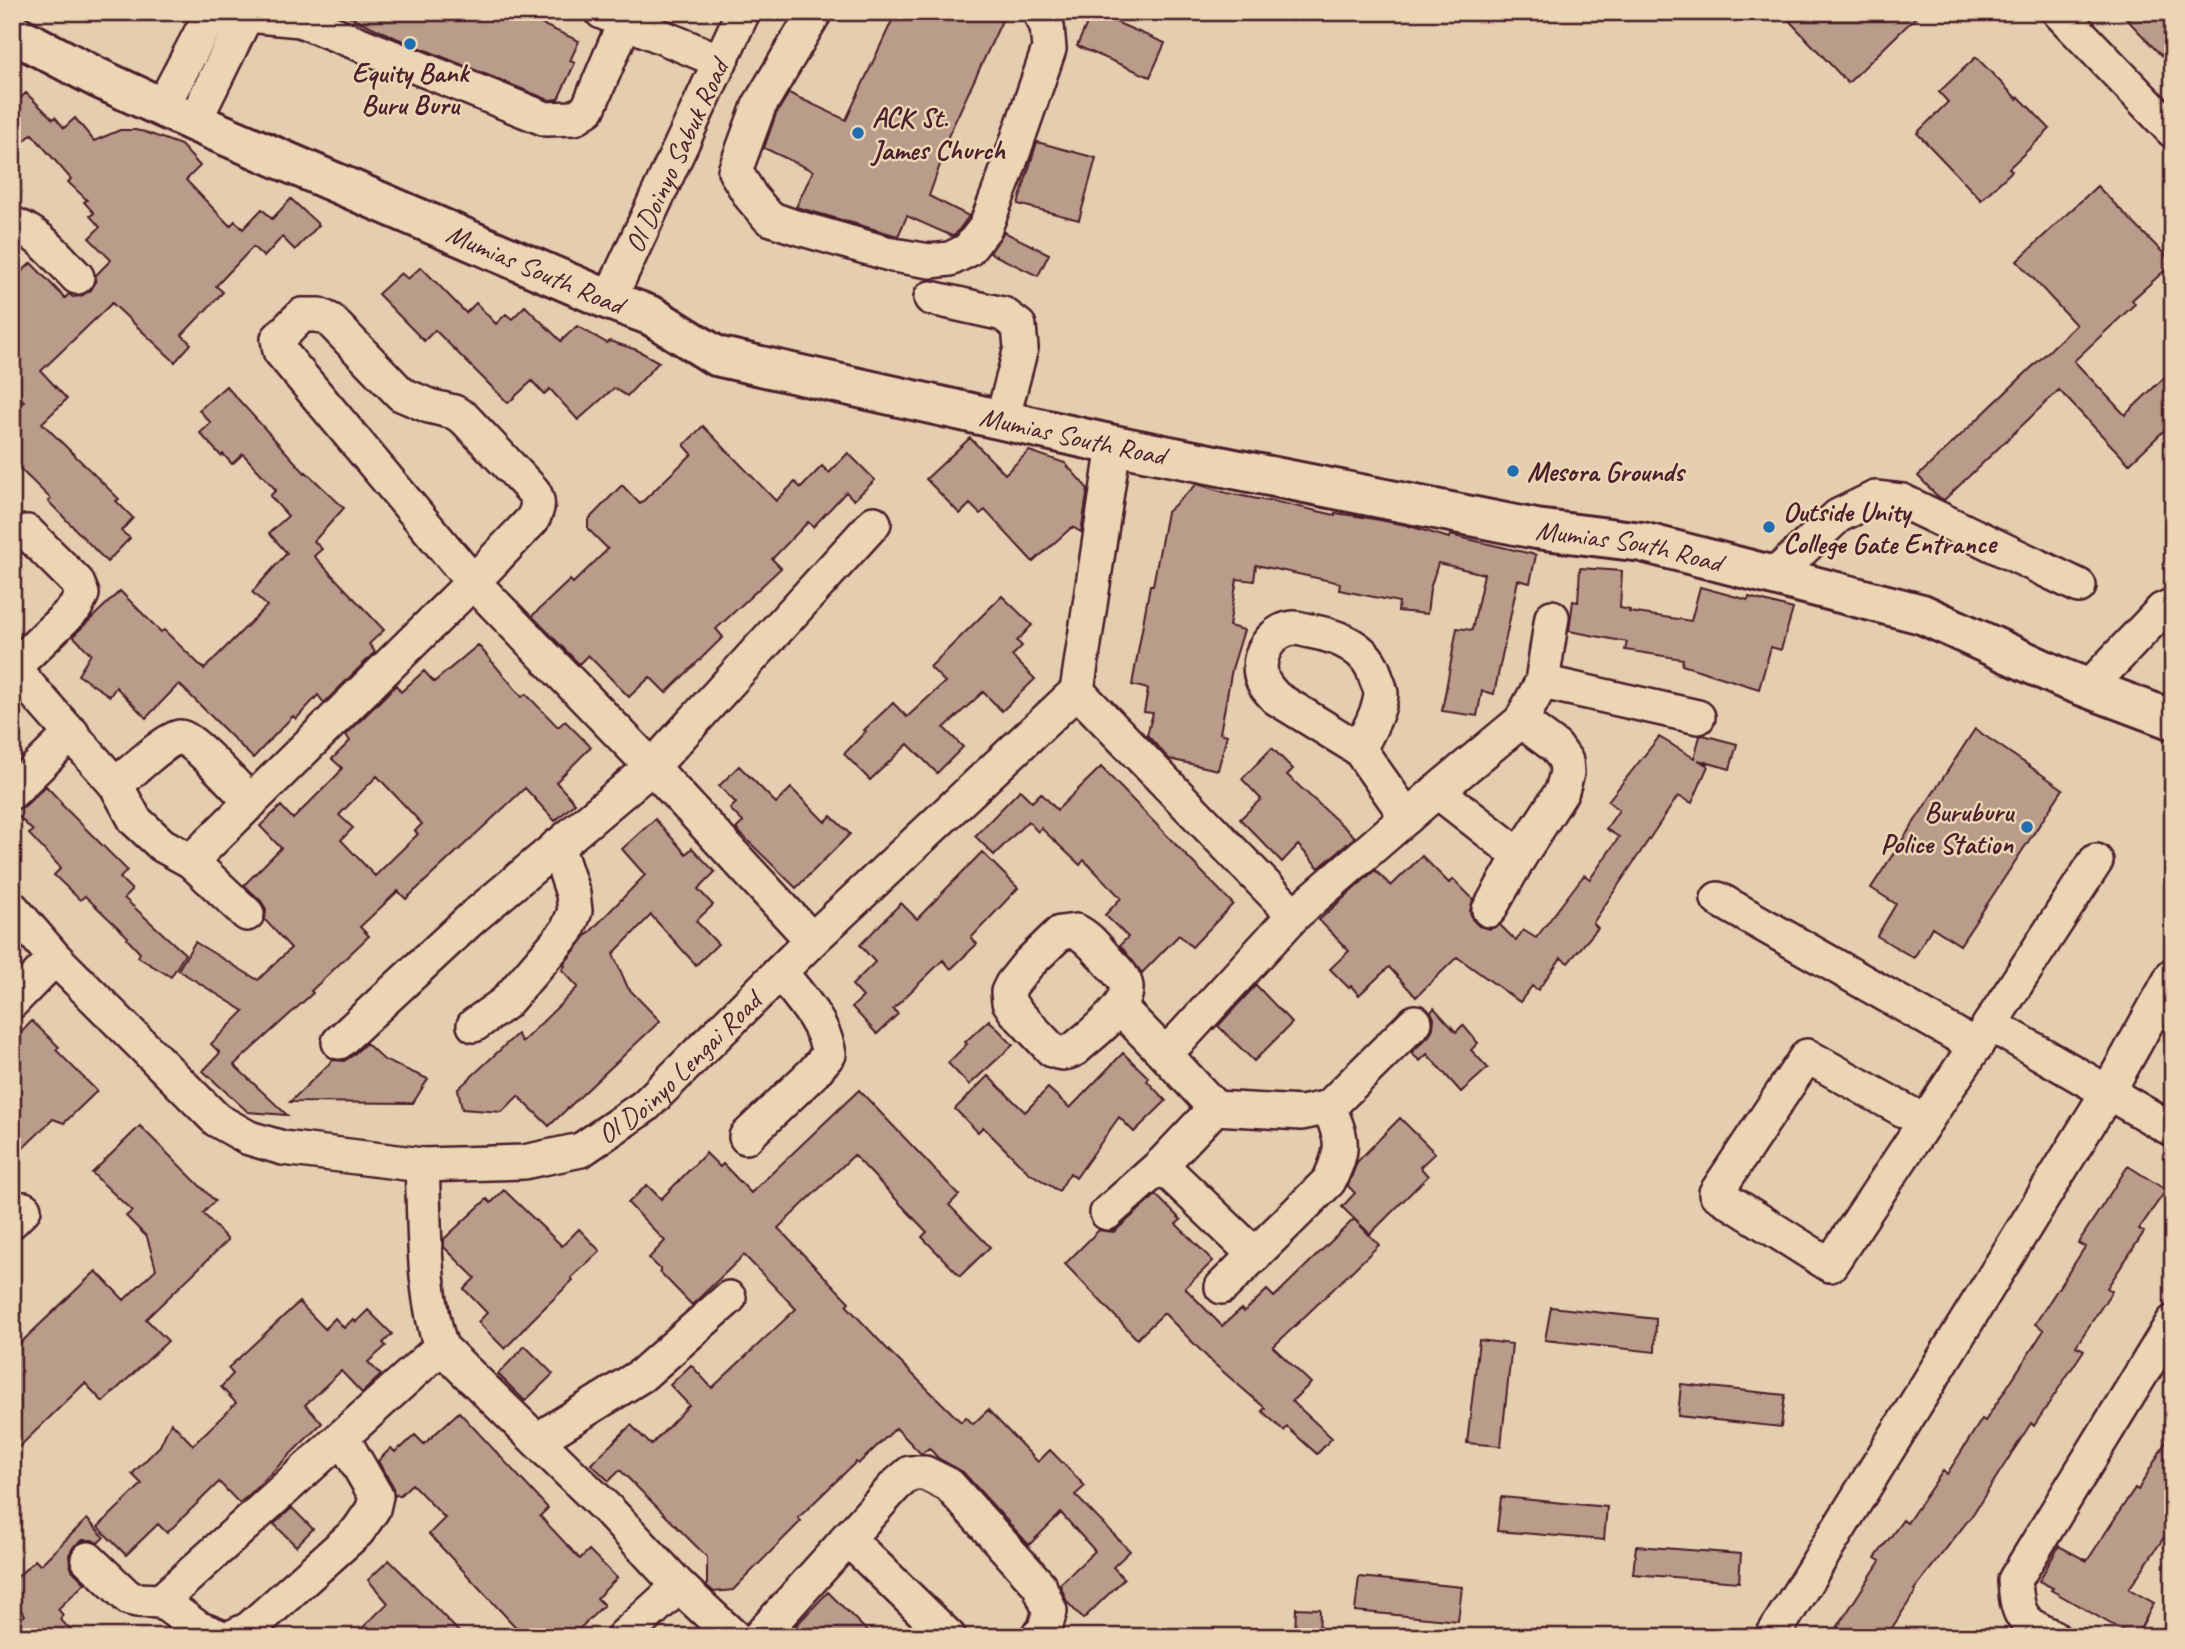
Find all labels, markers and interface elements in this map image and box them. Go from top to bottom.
marker: Equity Bank Buru Buru [402,36,418,52]
street label: Ol Doinyo Sabuk Road [616,50,738,258]
place label: Equity Bank Buru Buru [352,55,471,122]
place label: ACK St. James Church [870,100,1006,167]
marker: ACK St. James Church [850,125,866,141]
street label: Mumias South Road [442,215,632,323]
street label: Mumias South Road [977,398,1172,473]
place label: Mesora Grounds [1527,454,1687,489]
marker: Mesora Grounds [1505,463,1521,479]
place label: Outside Unity College Gate Entrance [1783,494,1998,561]
street label: Mumias South Road [1534,512,1730,580]
marker: Outside Unity College Gate Entrance [1761,519,1777,535]
place label: Buruburu Police Station [1881,794,2016,861]
marker: Buruburu Police Station [2019,819,2035,835]
street label: Ol Doinyo Lengai Road [590,981,771,1151]

